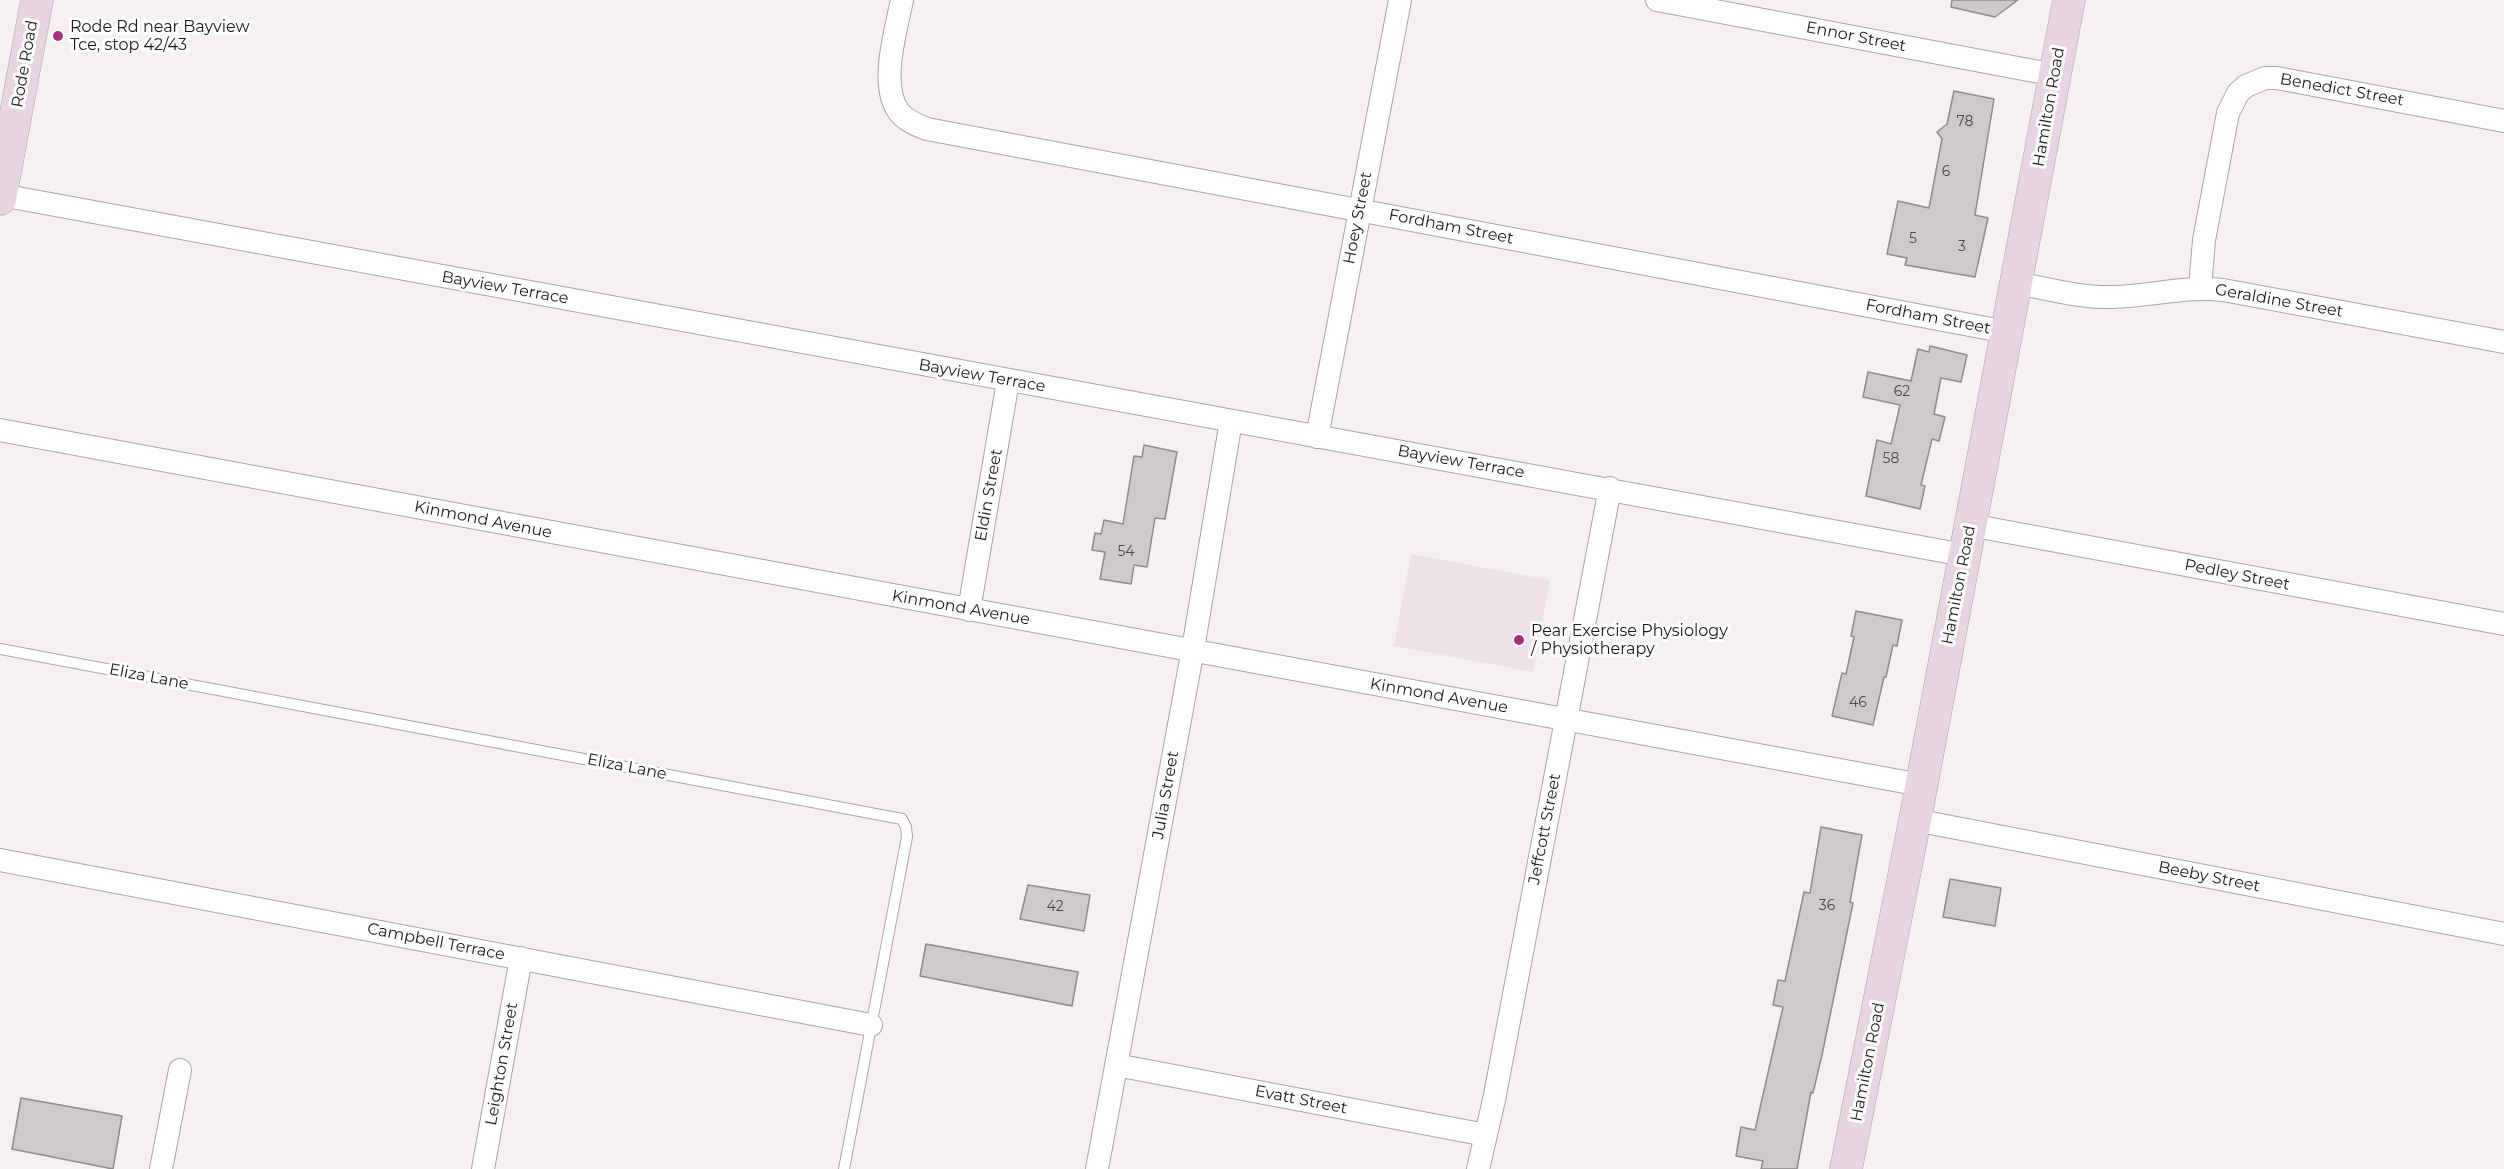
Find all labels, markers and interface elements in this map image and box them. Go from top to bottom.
place label: Rode Rd near Bayview Tce, stop 42/43 [70,17,250,55]
street label: Ennor Street [1804,18,1908,56]
street label: Rode Road [8,19,42,109]
marker: Rode Rd near Bayview Tce, stop 42/43 [51,29,65,43]
street label: Hamilton Road [2029,46,2069,168]
street label: Benedict Street [2279,70,2405,110]
house number: 78 [1957,114,1973,130]
house number: 6 [1942,164,1950,180]
street label: Hoey Street [1340,170,1376,266]
street label: Fordham Street [1387,205,1515,249]
house number: 5 [1909,231,1917,247]
house number: 3 [1958,239,1966,255]
street label: Bayview Terrace [440,267,570,309]
street label: Geraldine Street [2213,280,2345,322]
street label: Fordham Street [1864,295,1992,339]
street label: Bayview Terrace [917,355,1047,397]
house number: 62 [1894,384,1910,400]
street label: Bayview Terrace [1396,441,1526,483]
street label: Eldin Street [971,447,1007,543]
house number: 58 [1883,451,1899,467]
street label: Kinmond Avenue [413,497,553,543]
street label: Hamilton Road [1938,524,1980,646]
house number: 54 [1117,544,1135,560]
street label: Pedley Street [2183,555,2291,595]
street label: Kinmond Avenue [891,586,1031,630]
place label: Pear Exercise Physiology / Physiotherapy [1531,621,1728,659]
marker: Pear Exercise Physiology / Physiotherapy [1512,633,1526,647]
street label: Eliza Lane [108,660,190,694]
street label: Kinmond Avenue [1369,674,1509,718]
house number: 46 [1849,695,1867,711]
street label: Julia Street [1149,749,1183,841]
street label: Eliza Lane [586,750,668,784]
street label: Jeffcott Street [1525,772,1565,886]
street label: Beeby Street [2156,858,2262,896]
house number: 36 [1819,898,1835,914]
house number: 42 [1046,899,1064,915]
street label: Campbell Terrace [366,919,506,965]
street label: Leighton Street [482,1001,522,1127]
street label: Hamilton Road [1847,1001,1889,1123]
street label: Evatt Street [1253,1082,1349,1118]

